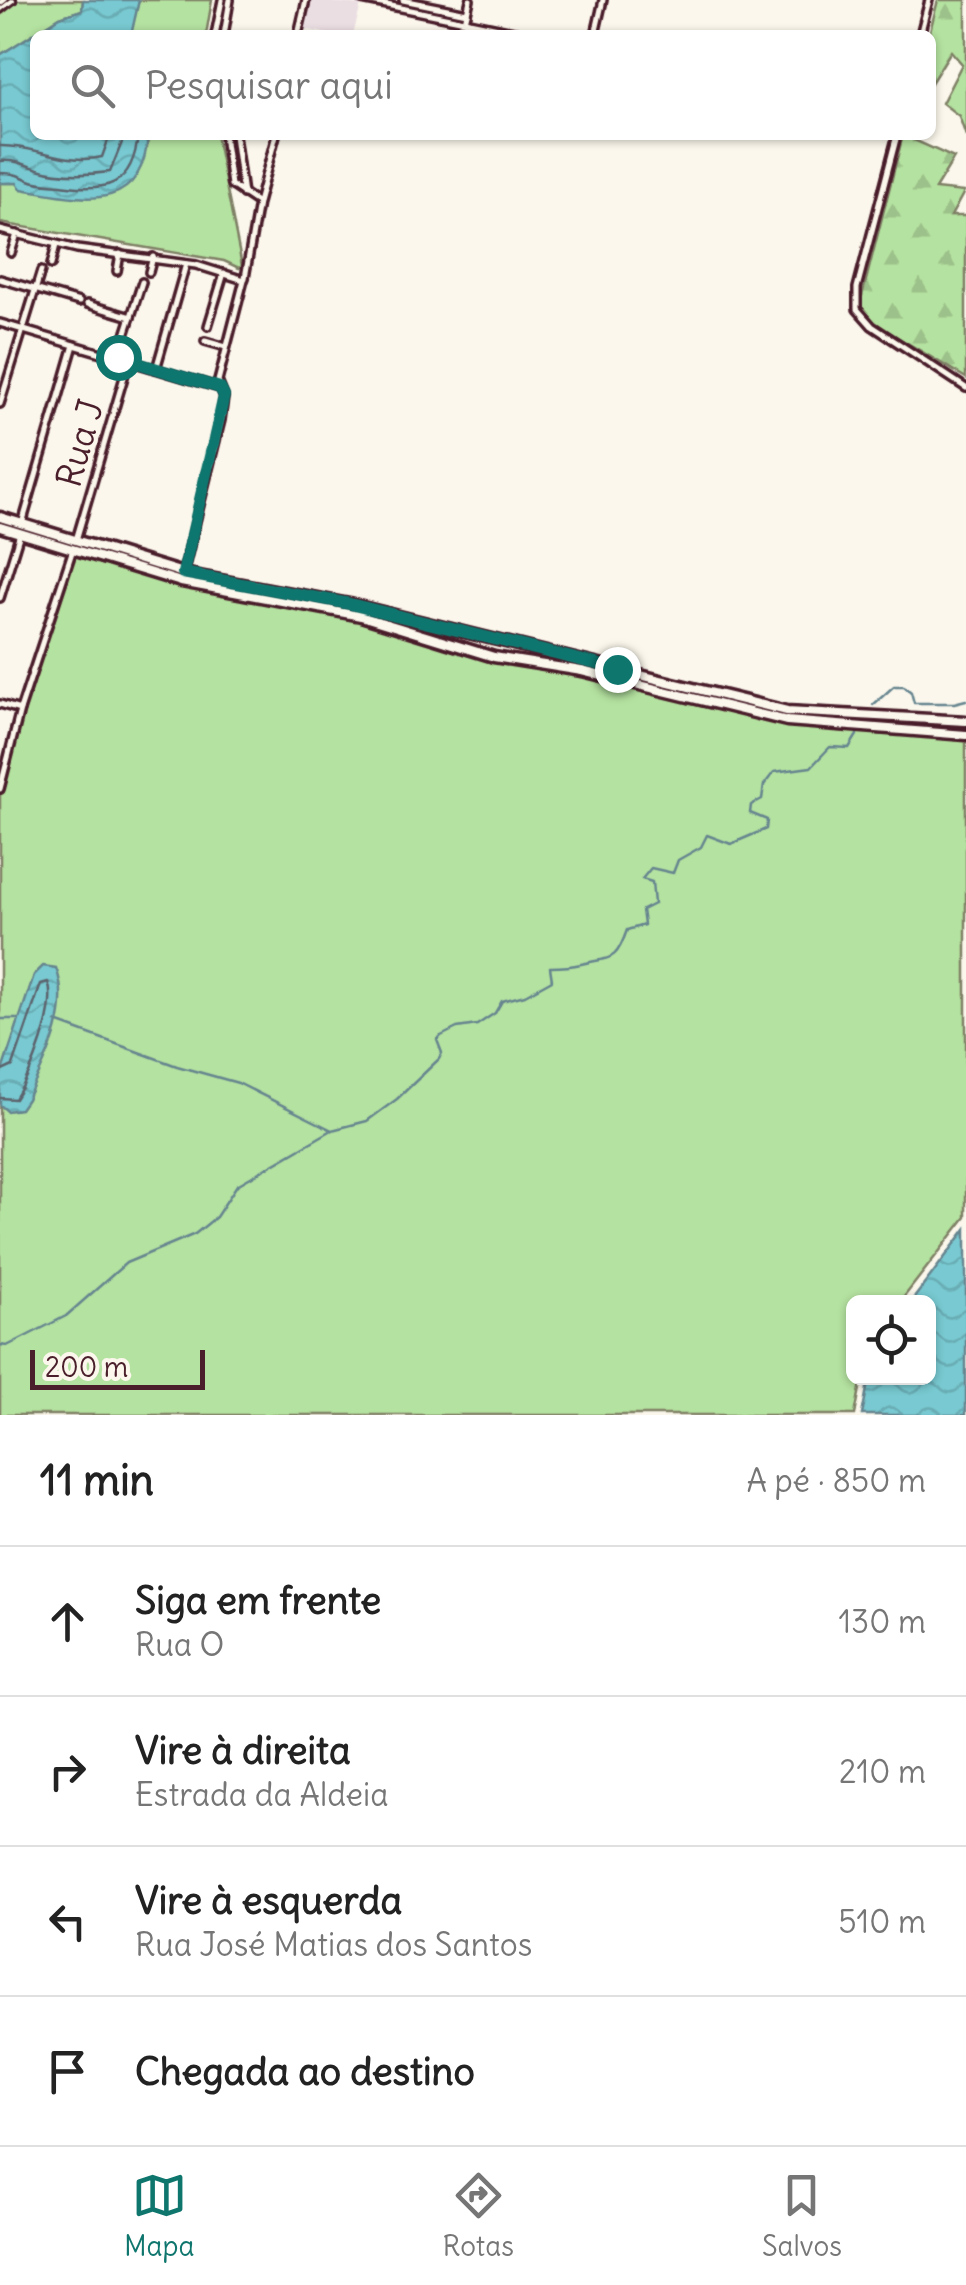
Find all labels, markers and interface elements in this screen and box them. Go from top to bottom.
search box [30,30,936,140]
icon: search [65,58,120,113]
text: Pesquisar aqui [145,62,393,109]
route start [96,335,142,381]
street label: Rua J [46,394,112,492]
route end [595,647,641,693]
map controls [846,1295,936,1385]
button: locate [846,1295,936,1385]
scale bar [30,1345,205,1390]
text: 200 m [45,1349,128,1385]
text: 11 min [40,1454,154,1506]
text: A pé · 850 m [746,1460,926,1501]
text: Siga em frente [135,1577,381,1624]
icon: ahead [40,1594,95,1649]
text: 130 m [838,1601,926,1642]
text: Rua O [135,1624,224,1665]
text: Vire à direita [135,1727,351,1774]
icon: right [40,1744,95,1799]
text: 210 m [839,1751,926,1792]
text: Estrada da Aldeia [135,1774,388,1815]
text: Vire à esquerda [135,1877,402,1924]
icon: left [40,1894,95,1949]
text: 510 m [838,1901,926,1942]
text: Rua José Matias dos Santos [135,1924,532,1965]
icon: arrive [40,2044,95,2099]
text: Chegada ao destino [135,2048,475,2095]
tab: Mapa [124,2168,195,2264]
tab: Rotas [443,2168,514,2264]
tab: Salvos [762,2168,842,2264]

